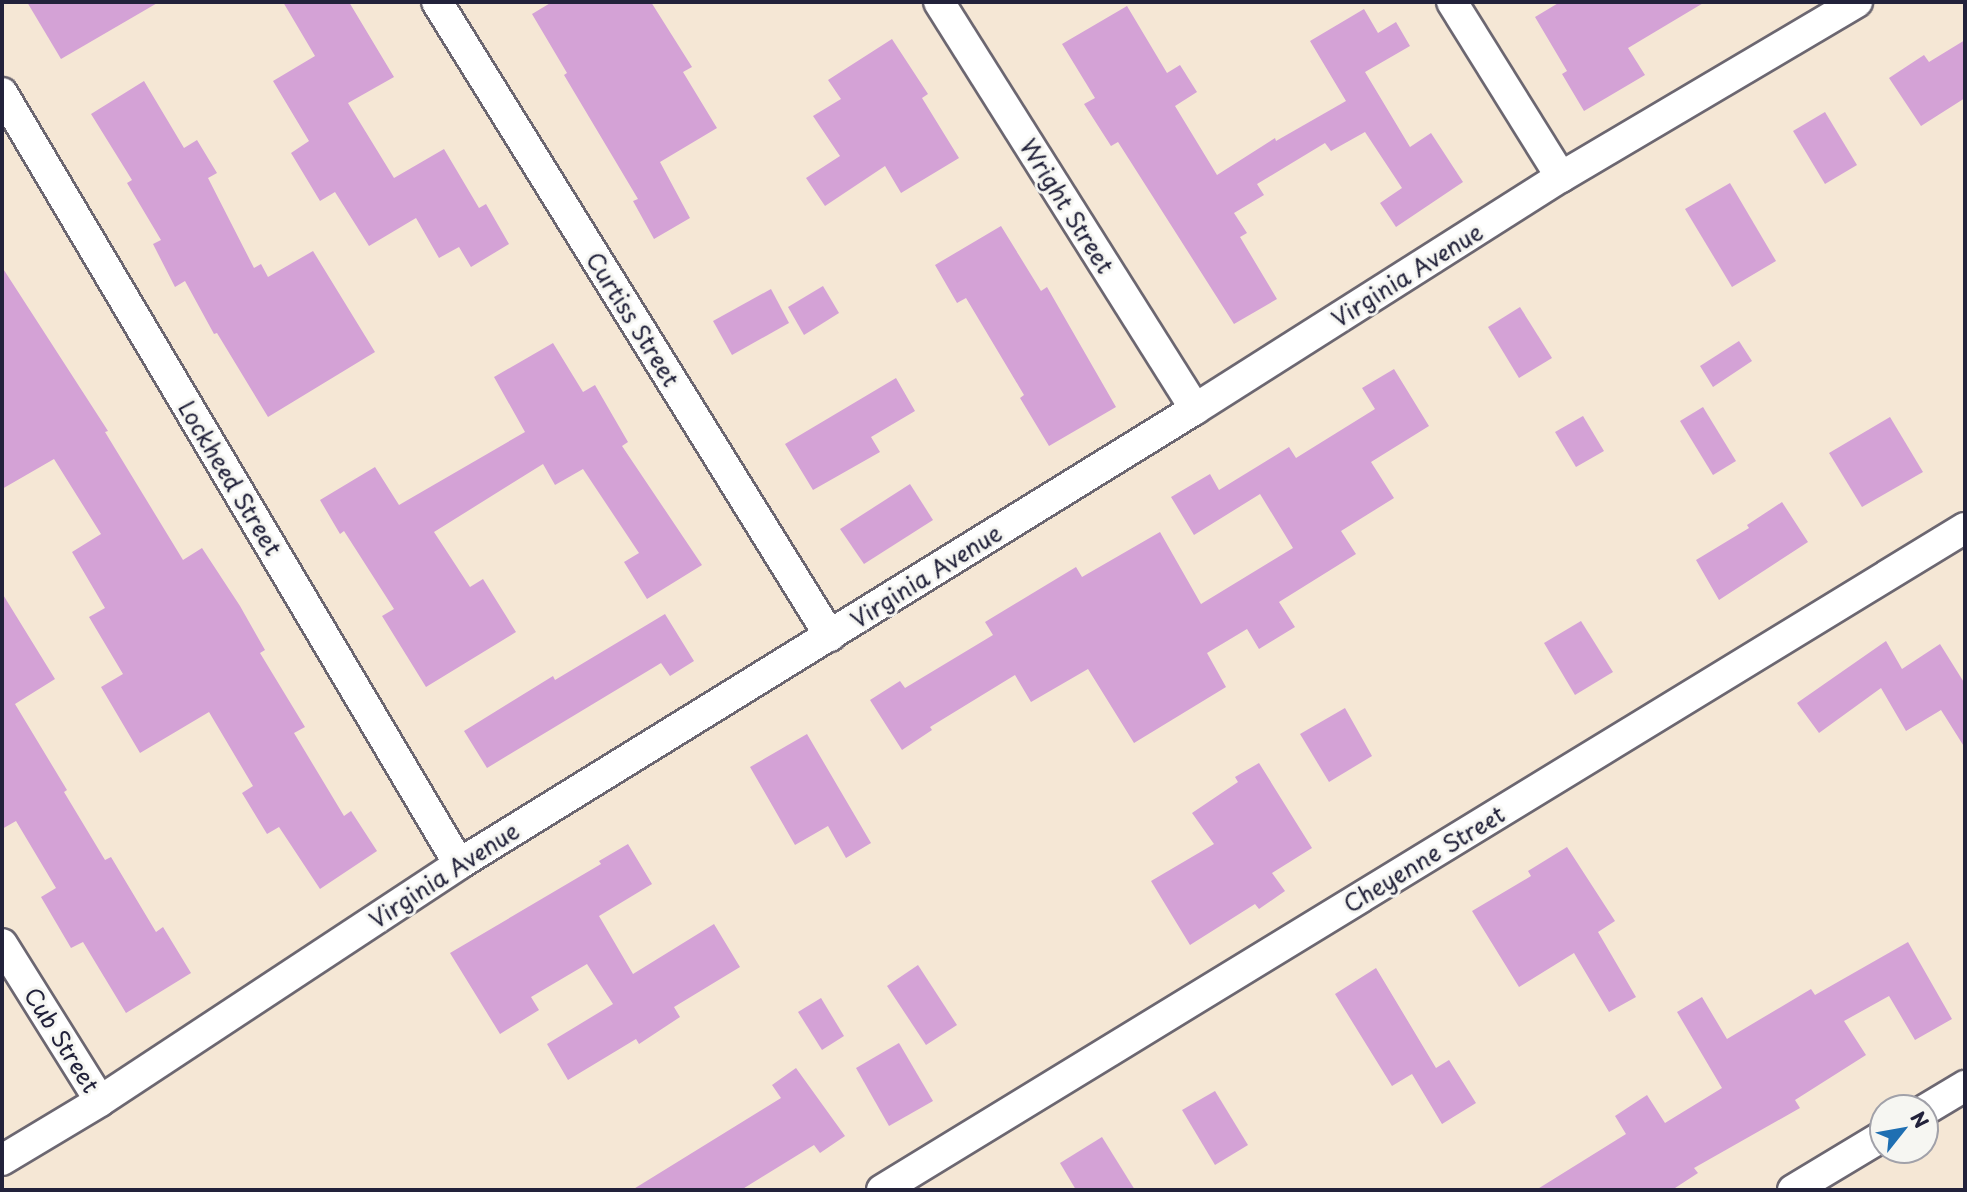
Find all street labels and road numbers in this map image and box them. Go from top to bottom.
street label: Wright Street [1015,134,1119,278]
street label: Virginia Avenue [1327,218,1487,332]
street label: Curtiss Street [580,246,686,392]
street label: Lockheed Street [173,395,287,561]
street label: Virginia Avenue [846,519,1006,633]
street label: Cheyenne Street [1338,800,1510,918]
street label: Virginia Avenue [364,816,524,934]
street label: Cub Street [19,982,105,1098]

